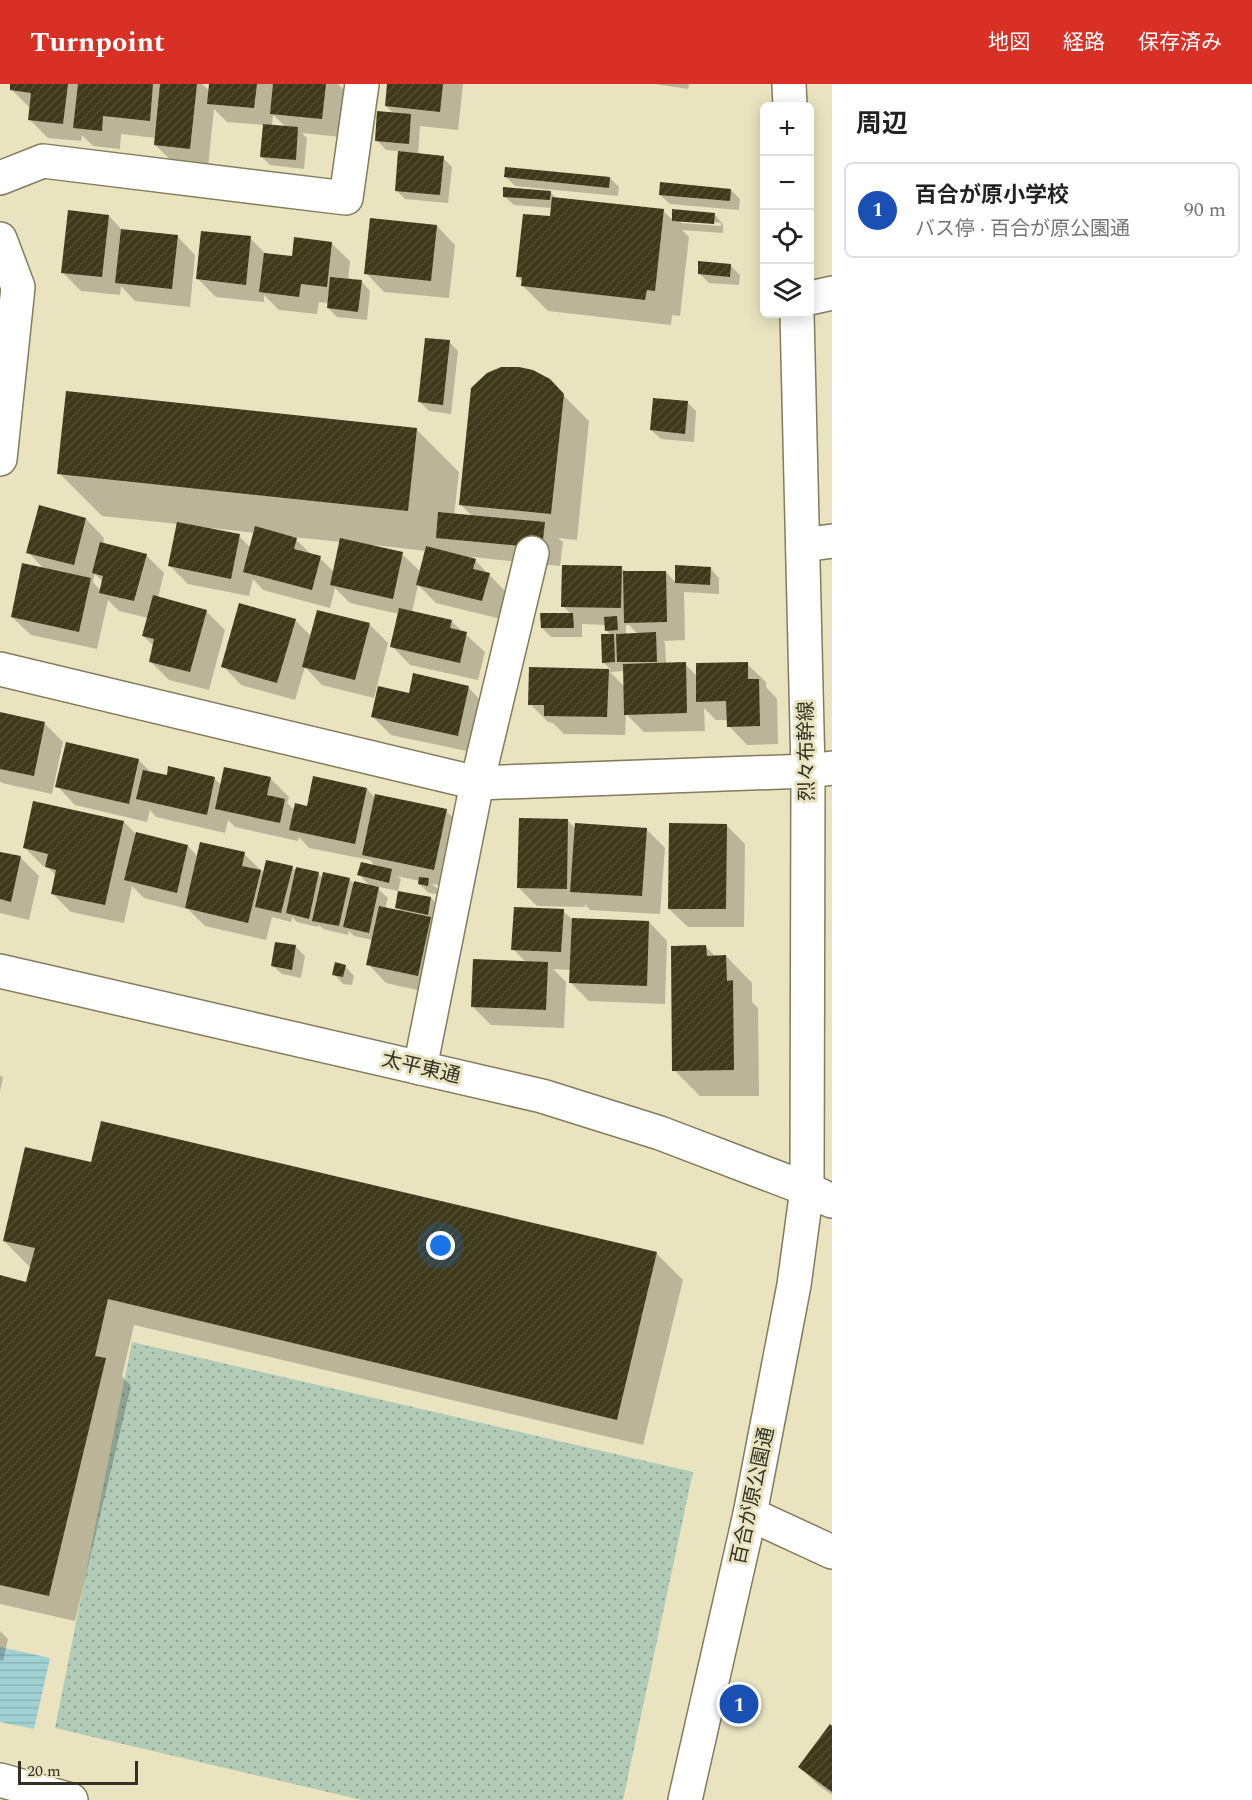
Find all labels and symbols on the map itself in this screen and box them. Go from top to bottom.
street label: 烈々布幹線 [791,701,823,801]
street label: 太平東通 [379,1044,463,1092]
your location [426,1231,455,1260]
street label: 百合が原公園通 [724,1424,782,1568]
pin: 1 [720,1682,758,1726]
scale bar [18,1758,138,1786]

